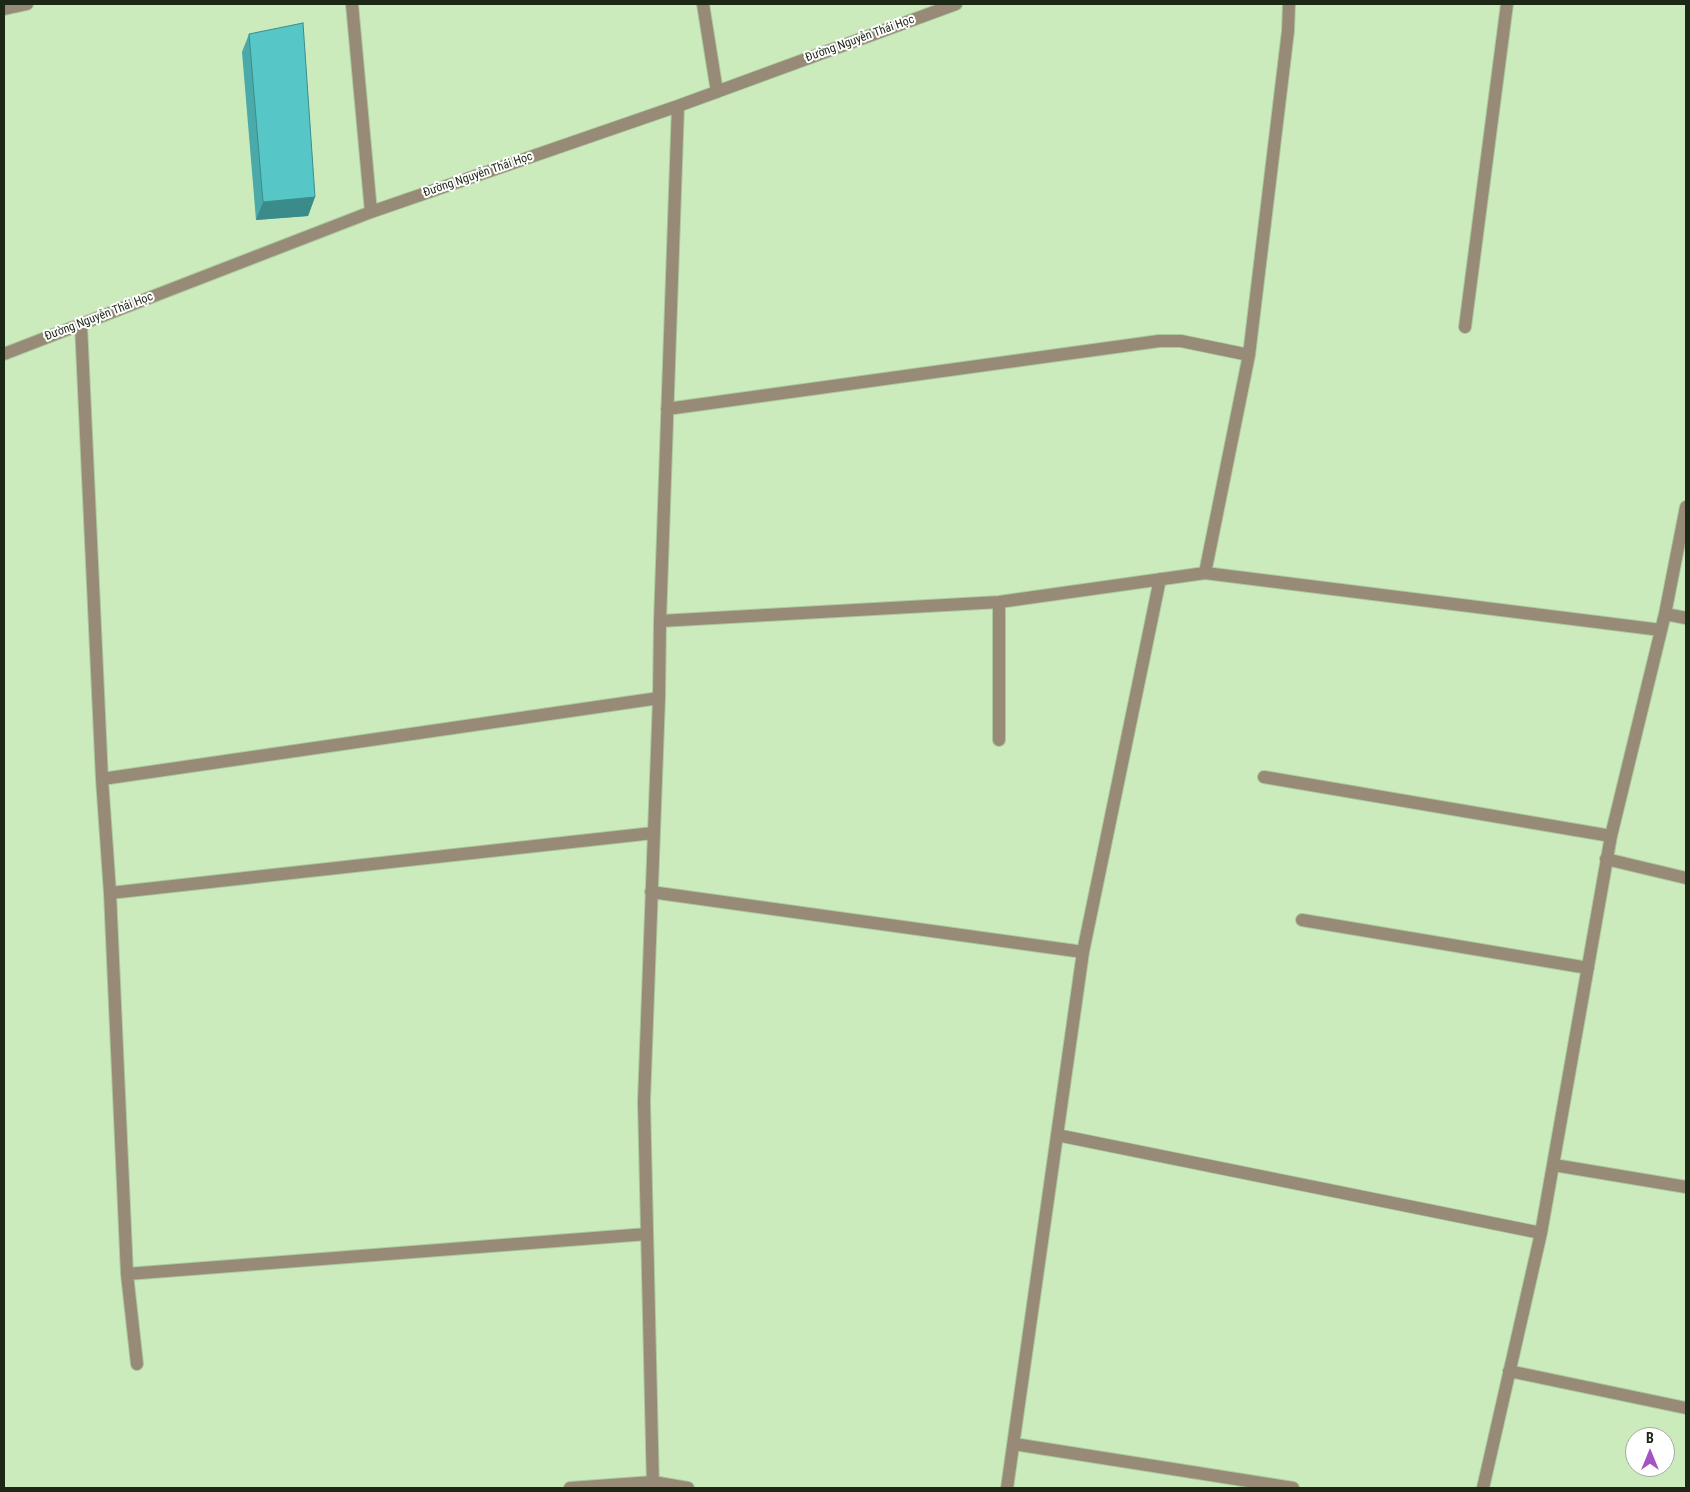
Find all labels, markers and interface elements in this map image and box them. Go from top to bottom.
street label: Đường Nguyễn Thái Học [804,13,916,65]
street label: Đường Nguyễn Thái Học [421,150,535,200]
street label: Đường Nguyễn Thái Học [43,290,155,344]
north arrow [1625,1427,1675,1477]
text: B [1646,1430,1654,1446]

